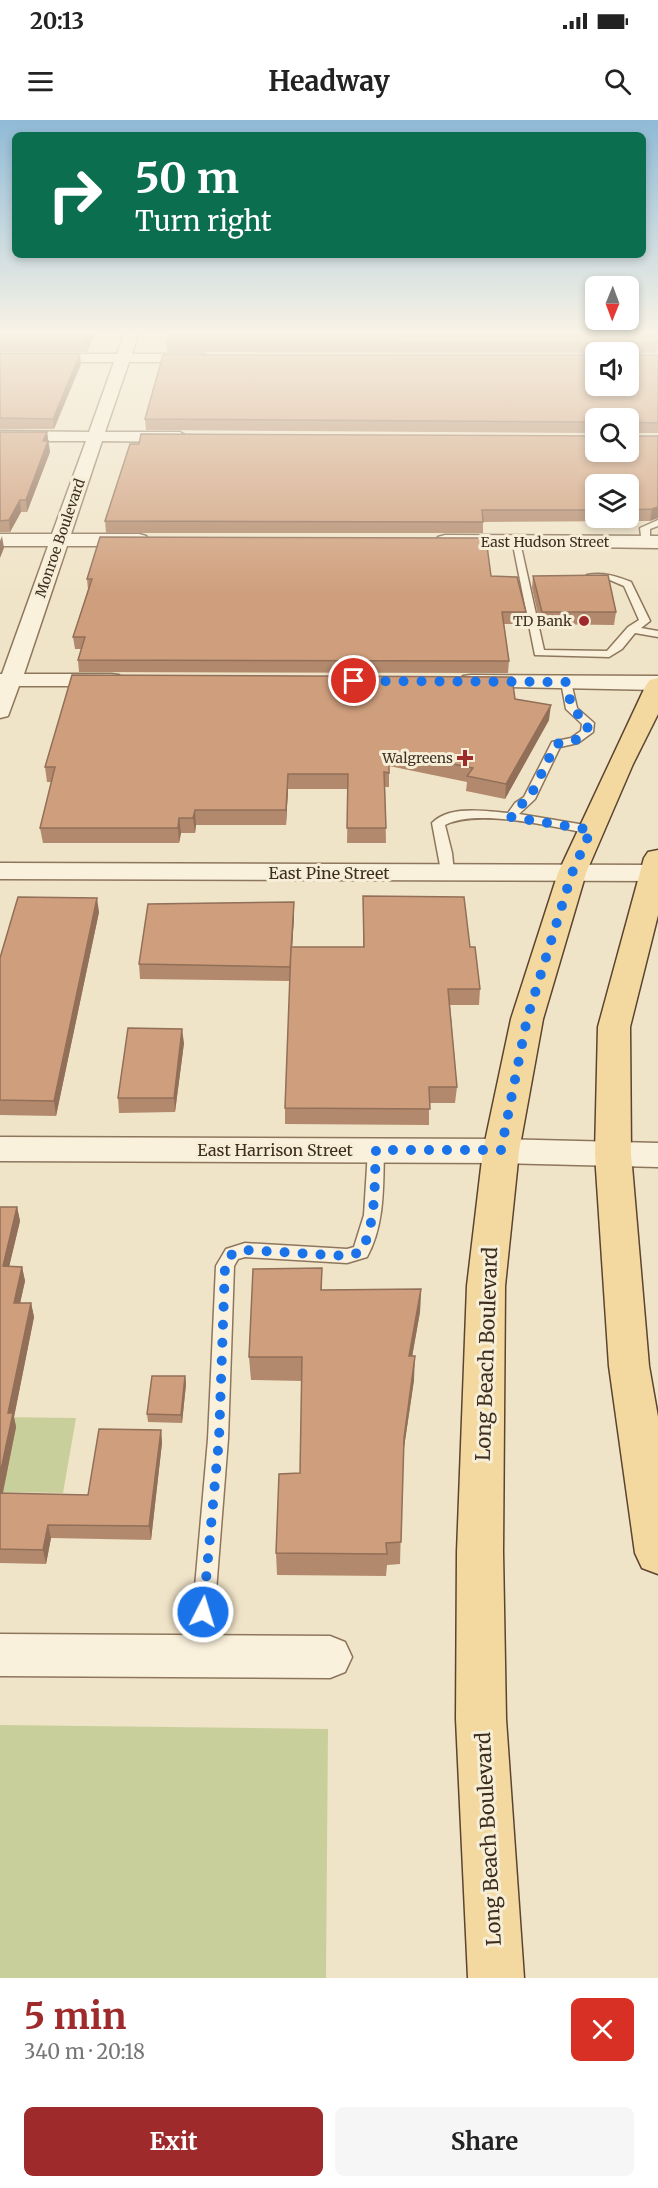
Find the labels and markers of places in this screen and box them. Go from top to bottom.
place label: TD Bank [513,612,572,630]
marker: TD Bank [577,614,591,628]
pin [328,655,379,706]
place label: Walgreens [381,749,453,767]
marker: Walgreens [458,751,472,765]

